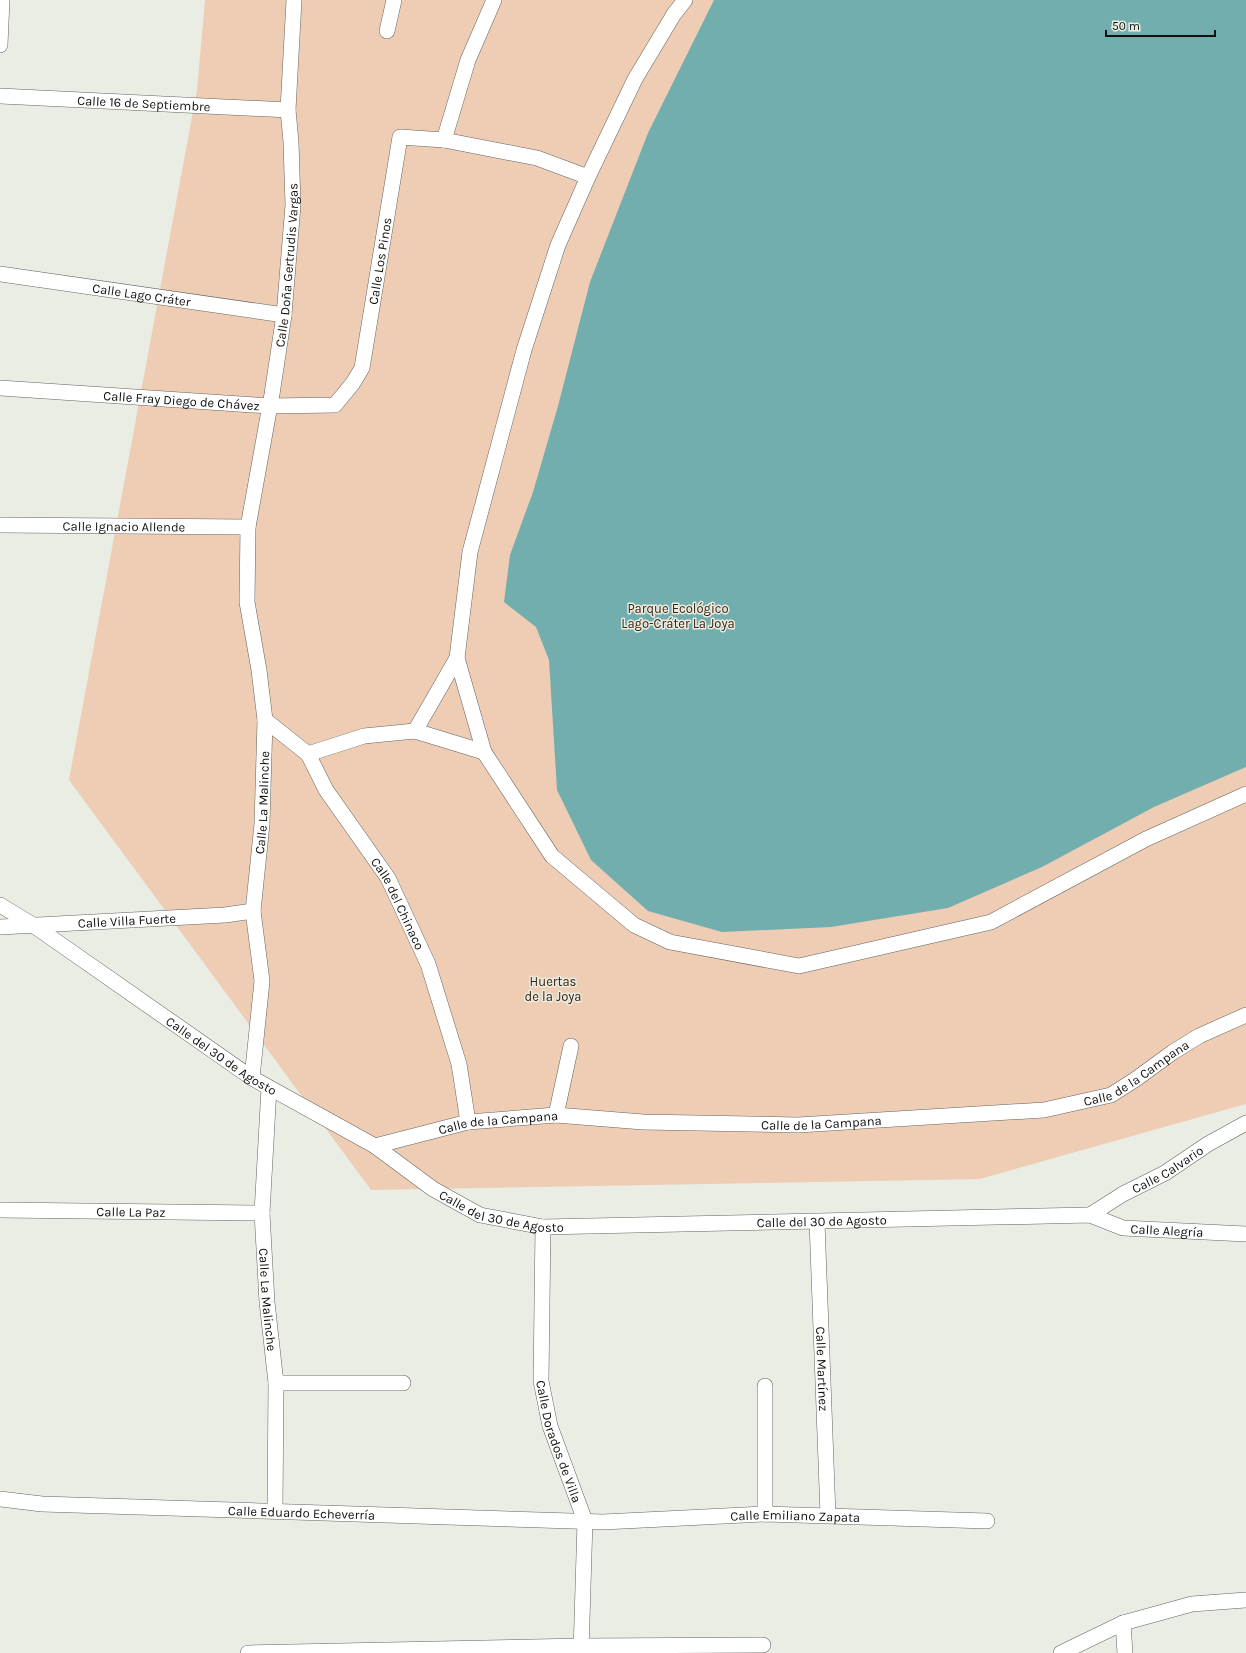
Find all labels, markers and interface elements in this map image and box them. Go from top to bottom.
scale bar [1106,12,1215,38]
text: 50 m [1112,19,1140,33]
street label: Calle 16 de Septiembre [77,92,211,114]
street label: Calle Doña Gertrudis Vargas [272,183,301,348]
street label: Calle Los Pinos [365,216,394,306]
street label: Calle Lago Cráter [91,280,192,309]
street label: Calle Fray Diego de Chávez [103,387,260,413]
street label: Calle Ignacio Allende [63,518,186,534]
park label: Parque Ecológico Lago-Cráter La Joya [621,601,735,631]
street label: Calle La Malinche [251,750,272,855]
street label: Calle del Chinaco [368,854,428,952]
street label: Calle Villa Fuerte [77,910,177,930]
park label: Huertas de la Joya [525,974,581,1004]
street label: Calle del 30 de Agosto [163,1013,280,1098]
street label: Calle de la Campana [1082,1037,1192,1108]
street label: Calle de la Campana [437,1107,559,1137]
street label: Calle de la Campana [761,1112,882,1133]
street label: Calle Calvario [1129,1142,1206,1196]
street label: Calle del 30 de Agosto [437,1187,564,1235]
street label: Calle La Paz [96,1204,166,1219]
street label: Calle del 30 de Agosto [756,1212,887,1230]
street label: Calle Alegría [1130,1221,1204,1239]
street label: Calle La Malinche [256,1248,280,1352]
street label: Calle Martínez [813,1326,832,1411]
street label: Calle Dorados de Villa [533,1379,585,1505]
street label: Calle Eduardo Echeverría [228,1502,375,1522]
street label: Calle Emiliano Zapata [730,1506,860,1524]

